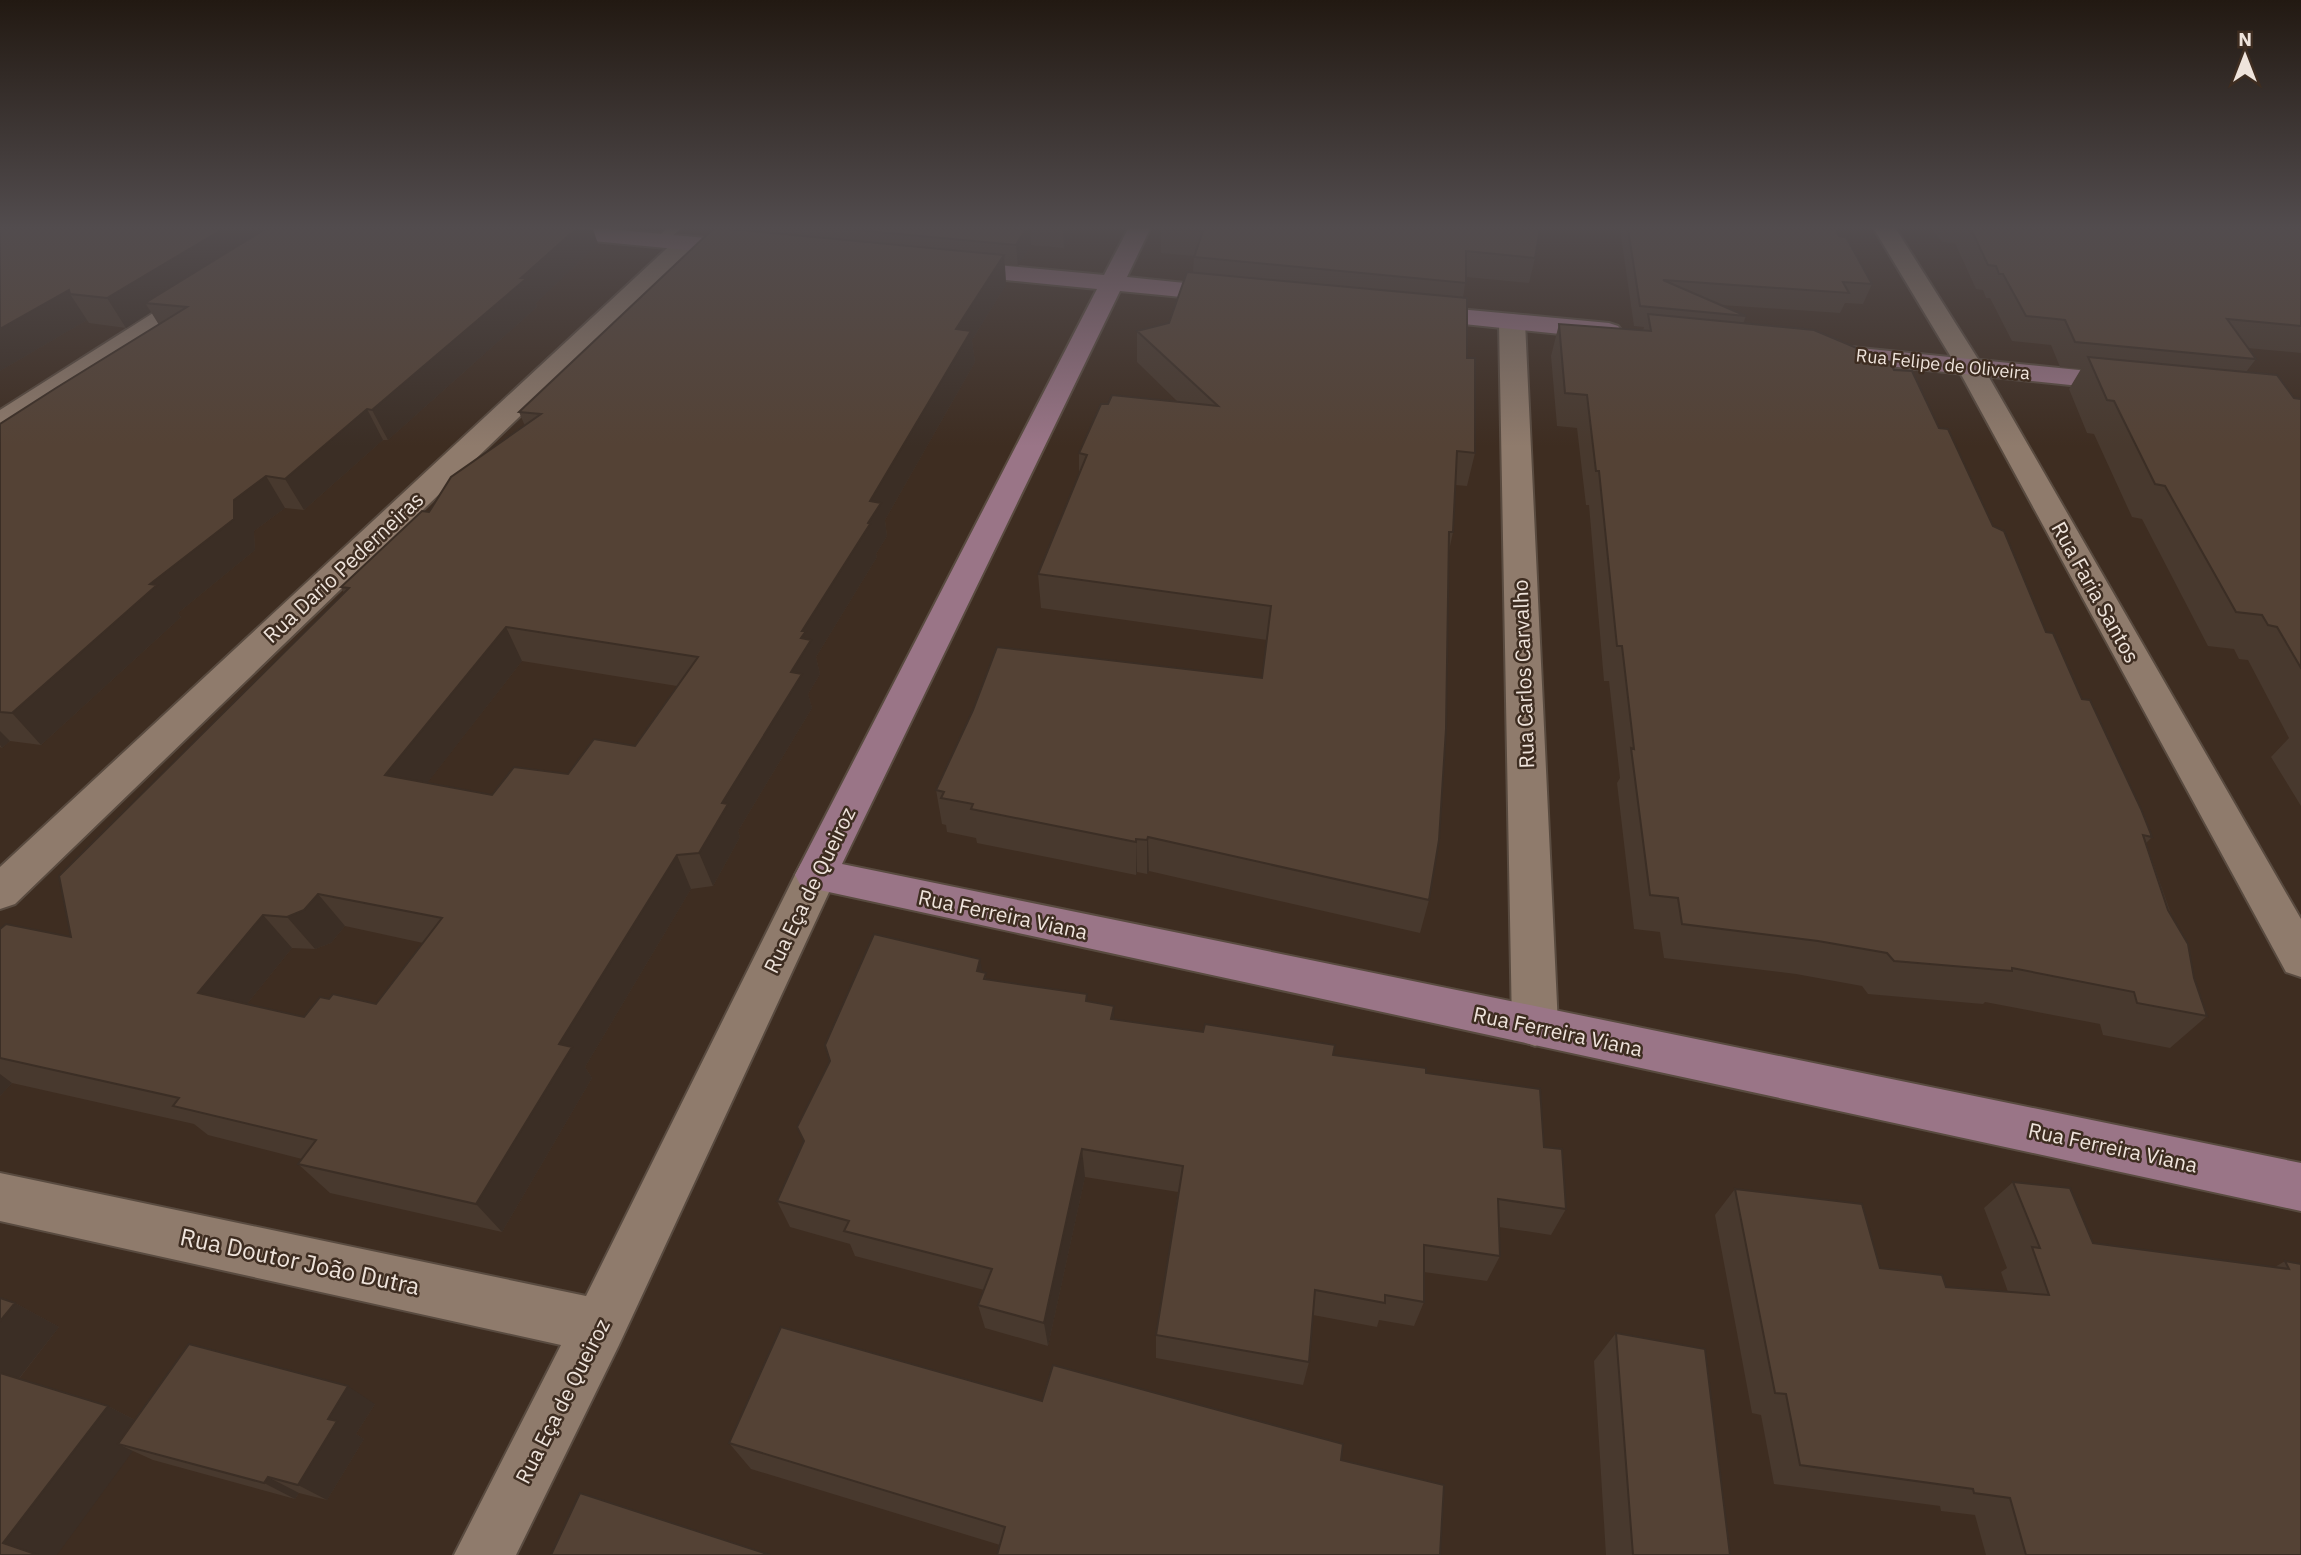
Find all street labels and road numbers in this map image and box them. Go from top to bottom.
street label: Rua Felipe de Oliveira [1855,343,2032,385]
street label: Rua Dario Pederneiras [257,485,429,649]
street label: Rua Faria Santos [2046,516,2146,668]
street label: Rua Carlos Carvalho [1506,579,1540,769]
street label: Rua Eça de Queiroz [757,802,861,978]
street label: Rua Ferreira Viana [916,882,1090,946]
street label: Rua Ferreira Viana [1471,999,1645,1063]
street label: Rua Ferreira Viana [2026,1115,2200,1179]
street label: Rua Doutor João Dutra [177,1220,423,1302]
street label: Rua Eça de Queiroz [508,1314,616,1488]

